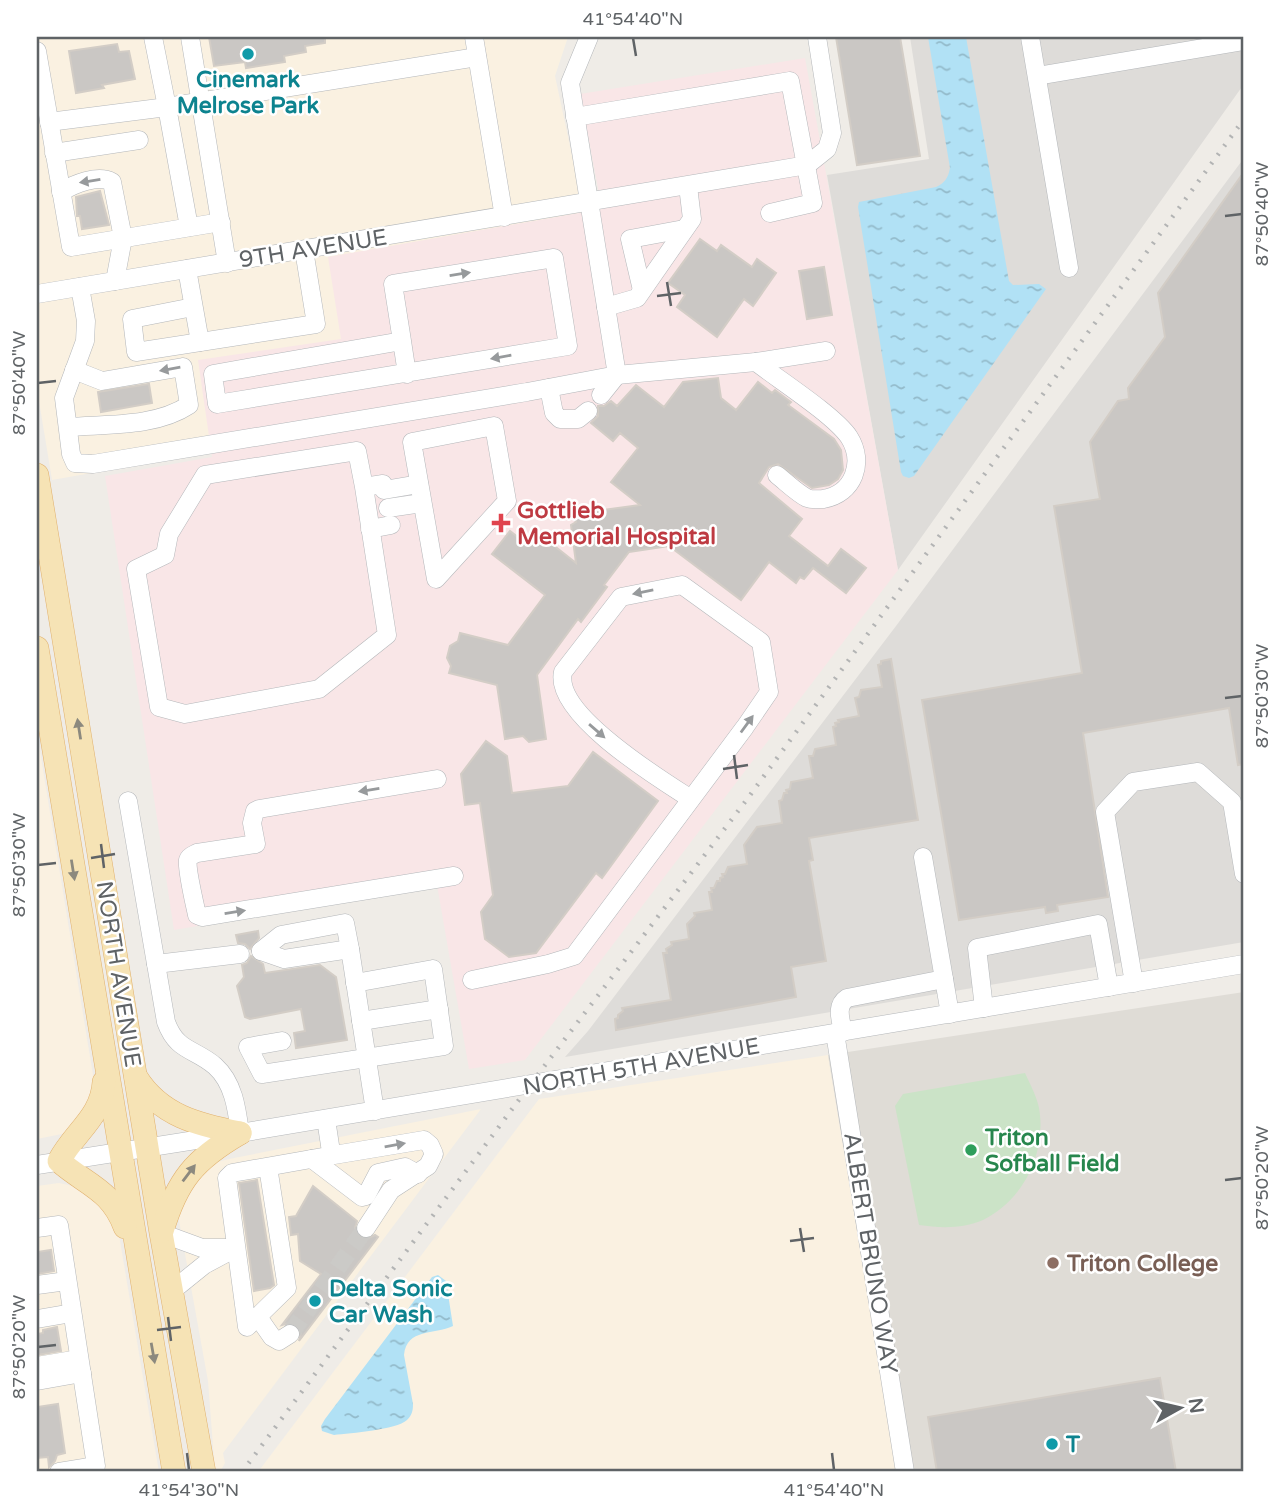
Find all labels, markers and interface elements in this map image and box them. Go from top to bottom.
text: 41°54'40"N [583,8,683,30]
marker: Cinemark Melrose Park [240,46,256,62]
place label: Cinemark Melrose Park [177,66,320,120]
text: 87°50'40"W [1251,162,1273,266]
one-way arrow [79,176,101,187]
street label: 9TH AVENUE [237,223,389,274]
one-way arrow [449,268,471,279]
text: 87°50'40"W [8,331,30,435]
one-way arrow [490,352,512,363]
one-way arrow [159,364,181,375]
place label: Gottlieb Memorial Hospital [517,497,716,551]
marker: Gottlieb Memorial Hospital [491,513,511,533]
one-way arrow [632,587,654,598]
text: 87°50'30"W [1251,644,1273,748]
one-way arrow [740,715,754,733]
one-way arrow [73,718,84,740]
one-way arrow [589,723,606,738]
one-way arrow [358,785,380,796]
text: 87°50'30"W [8,813,30,917]
one-way arrow [68,859,79,881]
street label: NORTH AVENUE [89,879,147,1069]
one-way arrow [224,906,246,917]
street label: NORTH 5TH AVENUE [521,1032,762,1102]
place label: Triton Sofball Field [984,1124,1119,1178]
text: 87°50'20"W [1251,1126,1273,1230]
street label: ALBERT BRUNO WAY [837,1130,903,1376]
one-way arrow [384,1139,406,1150]
marker: Triton Sofball Field [963,1142,979,1158]
one-way arrow [182,1165,197,1183]
place label: Triton College [1066,1250,1218,1278]
marker: Triton College [1045,1255,1061,1271]
place label: Delta Sonic Car Wash [329,1275,452,1329]
marker: Delta Sonic Car Wash [307,1293,323,1309]
text: 87°50'20"W [8,1295,30,1399]
one-way arrow [148,1342,159,1364]
north arrow [1144,1372,1214,1442]
text: N [1184,1397,1208,1415]
place label: T [1065,1431,1081,1459]
marker: T [1044,1436,1060,1452]
text: 41°54'30"N [139,1479,239,1501]
text: 41°54'40"N [784,1479,884,1501]

